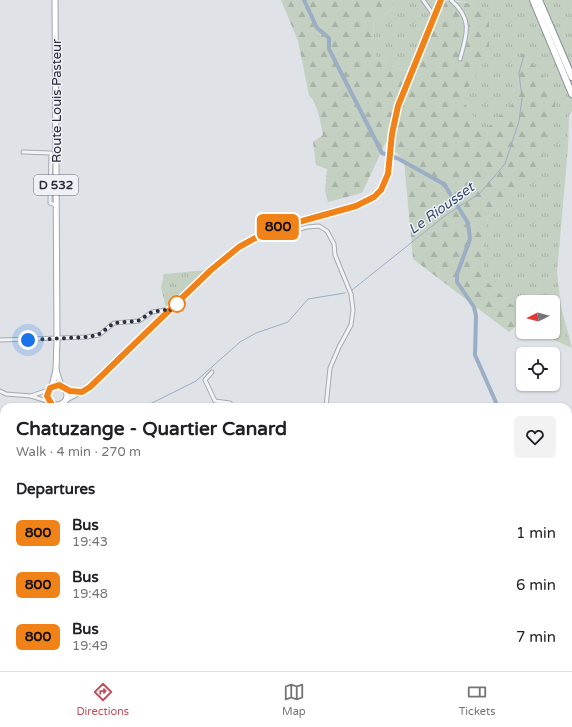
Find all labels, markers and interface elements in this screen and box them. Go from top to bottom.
street label: Route Louis Pasteur [49,39,65,163]
road number: D 532 [34,175,78,195]
water label: Le Riousset [405,178,479,238]
line badge: 800 [255,214,301,240]
text: 800 [265,218,291,235]
unlabelled marker [168,295,186,313]
north arrow [516,295,560,339]
map controls [516,295,560,391]
your location [18,330,38,350]
button: locate [516,347,560,391]
button: heart [514,416,556,458]
text: Chatuzange - Quartier Canard [16,418,287,440]
text: Walk · 4 min · 270 m [16,444,141,460]
text: Departures [16,480,95,498]
text: Bus [72,516,99,534]
text: 800 [25,524,51,541]
text: 1 min [516,524,556,542]
text: 19:43 [72,534,108,550]
text: Bus [72,568,99,586]
text: 800 [25,576,51,593]
text: 6 min [516,576,556,594]
text: 19:48 [72,586,108,602]
text: Bus [72,620,99,638]
text: 800 [25,628,51,645]
text: 7 min [516,628,556,646]
text: 19:49 [72,638,108,654]
tab: Directions [76,681,129,718]
tab: Map [282,681,306,718]
tab: Tickets [459,681,496,718]

